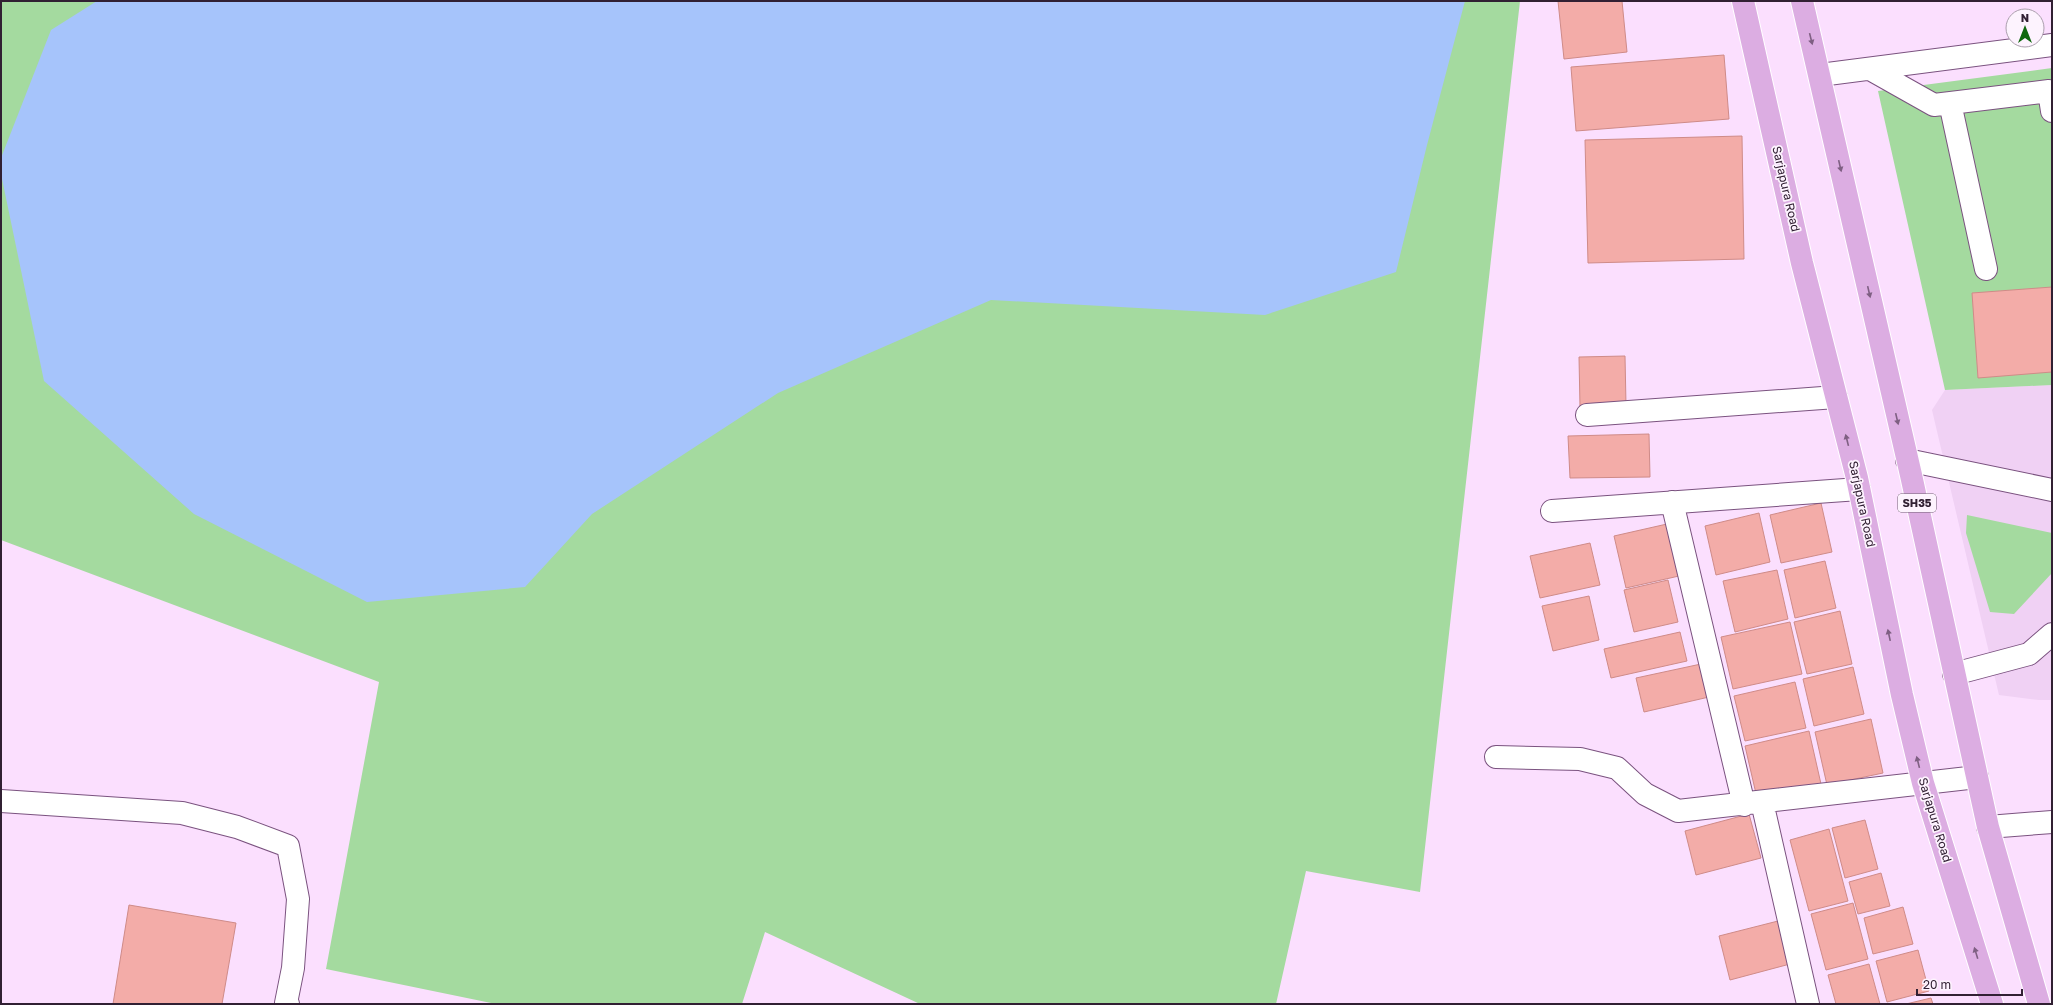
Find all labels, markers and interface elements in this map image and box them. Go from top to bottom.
north arrow [2005,8,2045,48]
text: N [2021,11,2029,24]
one-way arrow [1808,33,1814,45]
street label: Sarjapura Road [1769,145,1804,233]
one-way arrow [1838,159,1844,172]
one-way arrow [1866,286,1872,299]
one-way arrow [1895,413,1901,425]
one-way arrow [1844,434,1850,446]
street label: Sarjapura Road [1846,460,1879,548]
road number: SH35 [1898,494,1936,512]
one-way arrow [1886,629,1892,641]
one-way arrow [1915,756,1921,768]
street label: Sarjapura Road [1916,776,1955,864]
one-way arrow [1973,947,1979,959]
scale bar [1917,971,2022,997]
text: 20 m [1923,977,1951,992]

